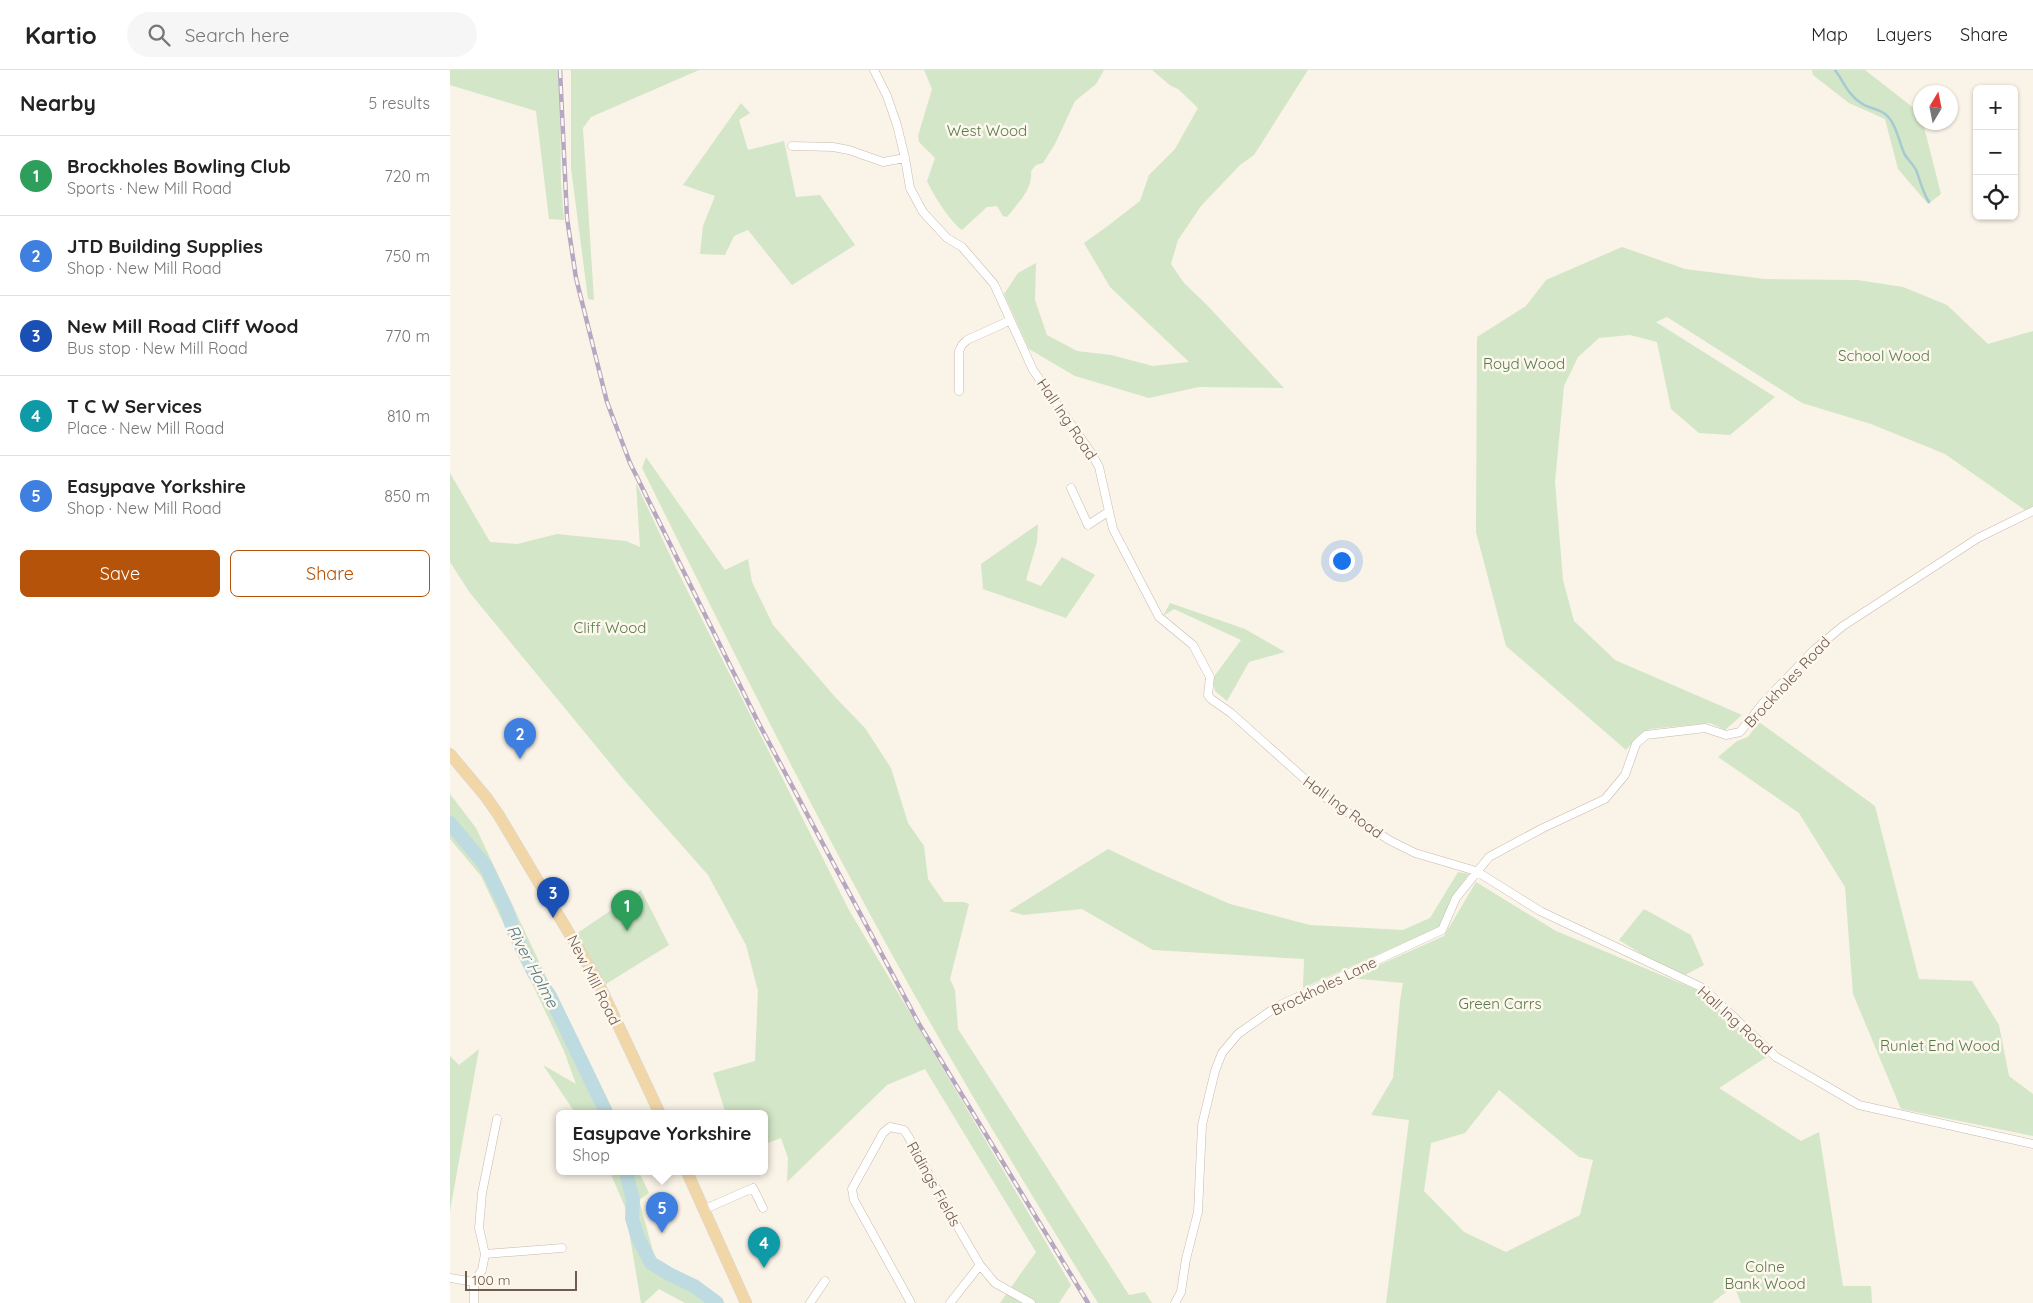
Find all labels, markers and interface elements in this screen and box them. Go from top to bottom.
search box [127,12,477,57]
text: Kartio [25,20,97,50]
icon: search [145,21,173,49]
text: Search here [185,23,290,47]
text: Map [1811,23,1848,46]
text: Layers [1876,23,1932,46]
text: Share [1960,23,2008,46]
north arrow [1913,85,1958,130]
map controls [1973,85,2018,220]
button: + [1973,85,2018,130]
text: Nearby [20,90,96,116]
text: 5 results [369,93,430,113]
park label: West Wood [947,121,1027,140]
button: − [1973,130,2018,175]
text: Brockholes Bowling Club [67,154,291,178]
text: 1 [33,166,39,186]
text: 720 m [384,166,430,186]
button: locate [1973,175,2018,220]
text: Sports · New Mill Road [67,178,232,198]
text: JTD Building Supplies [67,234,263,258]
text: 2 [31,246,41,266]
text: 750 m [385,246,430,266]
text: Shop · New Mill Road [67,258,221,278]
text: New Mill Road Cliff Wood [67,314,298,338]
text: 3 [32,326,40,346]
text: 770 m [385,326,430,346]
text: Bus stop · New Mill Road [67,338,248,358]
park label: School Wood [1838,346,1930,365]
park label: Royd Wood [1483,354,1565,373]
street label: Hall Ing Road [1033,375,1101,463]
text: T C W Services [67,394,202,418]
text: 4 [31,406,41,426]
text: 810 m [387,406,430,426]
text: Place · New Mill Road [67,418,224,438]
text: Easypave Yorkshire [67,474,246,498]
text: 5 [31,486,41,506]
text: 850 m [384,486,430,506]
text: Shop · New Mill Road [67,498,221,518]
your location [1329,548,1355,574]
button: Save [20,550,220,597]
button: Share [230,550,430,597]
park label: Cliff Wood [574,618,646,637]
street label: Brockholes Road [1740,632,1834,732]
pin: 2 [504,718,536,759]
street label: Hall Ing Road [1299,772,1387,842]
pin: 3 [537,877,569,918]
pin: 1 [611,890,643,931]
water label: River Holme [503,921,564,1012]
street label: New Mill Road [563,932,625,1028]
street label: Brockholes Lane [1268,952,1380,1020]
street label: Hall Ing Road [1694,981,1776,1059]
park label: Green Carrs [1458,994,1542,1013]
park label: Runlet End Wood [1880,1036,2000,1055]
popup [556,1110,768,1175]
text: Easypave Yorkshire [572,1121,752,1145]
street label: Ridings Fields [903,1138,965,1230]
text: Shop [572,1145,610,1165]
pin: 5 [646,1192,678,1233]
pin: 4 [748,1227,780,1268]
park label: Colne Bank Wood [1724,1257,1806,1293]
scale bar [465,1268,578,1291]
text: 100 m [472,1271,510,1289]

